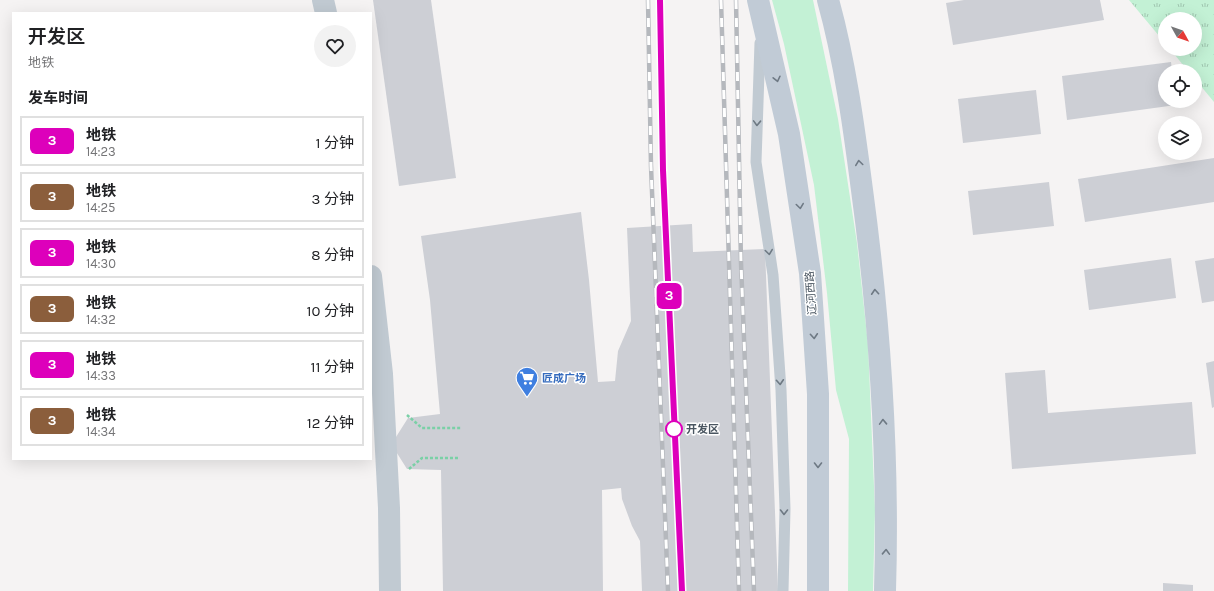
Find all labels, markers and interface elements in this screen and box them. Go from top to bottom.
north arrow [1158,12,1202,56]
map controls [1158,12,1202,160]
button: heart [314,25,356,67]
text: 开发区 [28,26,85,48]
text: 地铁 [28,55,54,70]
button: locate [1158,64,1202,108]
one-way arrow [772,76,780,82]
text: 发车时间 [28,89,88,107]
button: layers [1158,116,1202,160]
one-way arrow [753,120,762,126]
text: 地铁 [86,126,116,144]
text: 3 [48,132,56,149]
text: 1 分钟 [315,134,354,152]
text: 14:23 [86,144,116,159]
one-way arrow [855,160,864,166]
text: 地铁 [86,182,116,200]
text: 3 [48,188,56,205]
text: 3 分钟 [312,190,354,208]
text: 14:25 [86,200,115,215]
one-way arrow [795,203,804,210]
text: 地铁 [86,238,116,256]
text: 3 [48,244,56,261]
text: 8 分钟 [311,246,354,264]
one-way arrow [764,249,773,255]
text: 14:30 [86,256,116,271]
street label: 辽河西路 [803,271,819,315]
line badge: 3 [656,283,682,309]
text: 3 [665,287,673,304]
one-way arrow [870,289,879,295]
text: 地铁 [86,294,116,312]
text: 3 [48,300,56,317]
text: 10 分钟 [307,302,354,320]
text: 14:32 [86,312,116,327]
one-way arrow [810,333,819,339]
text: 地铁 [86,350,116,368]
text: 3 [48,356,56,373]
text: 11 分钟 [311,358,354,376]
supermarket icon: 匠成广场 [514,365,540,398]
text: 14:33 [86,368,116,383]
place label: 匠成广场 [542,372,586,385]
one-way arrow [776,379,785,385]
text: 地铁 [86,406,116,424]
text: 3 [48,412,56,429]
text: 12 分钟 [307,414,354,432]
one-way arrow [879,419,888,425]
marker: 开发区 [665,420,683,438]
place label: 开发区 [686,423,719,436]
text: 14:34 [86,424,116,439]
one-way arrow [814,462,822,468]
one-way arrow [780,509,788,515]
one-way arrow [882,549,891,555]

